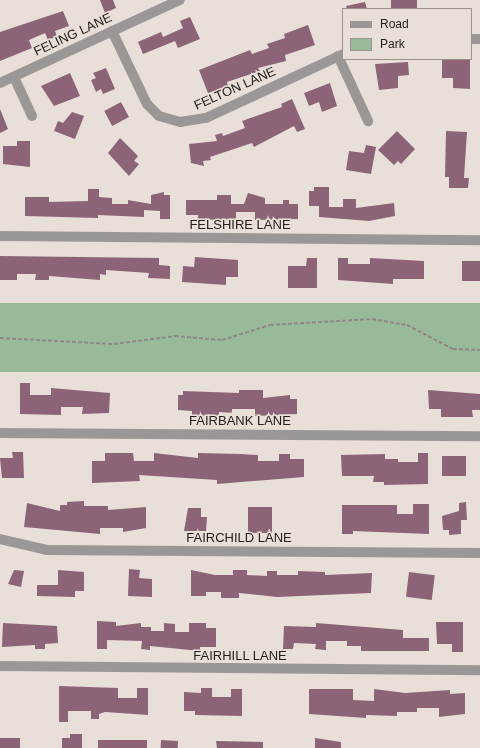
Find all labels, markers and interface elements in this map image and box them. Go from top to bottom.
legend [342,8,472,60]
street label: FELING LANE [31,10,115,60]
text: Road [380,17,409,31]
text: Park [380,37,405,51]
street label: FELTON LANE [192,64,278,114]
street label: FELSHIRE LANE [189,217,291,233]
street label: FAIRBANK LANE [189,413,291,429]
street label: FAIRCHILD LANE [186,530,292,546]
street label: FAIRHILL LANE [193,648,287,664]

